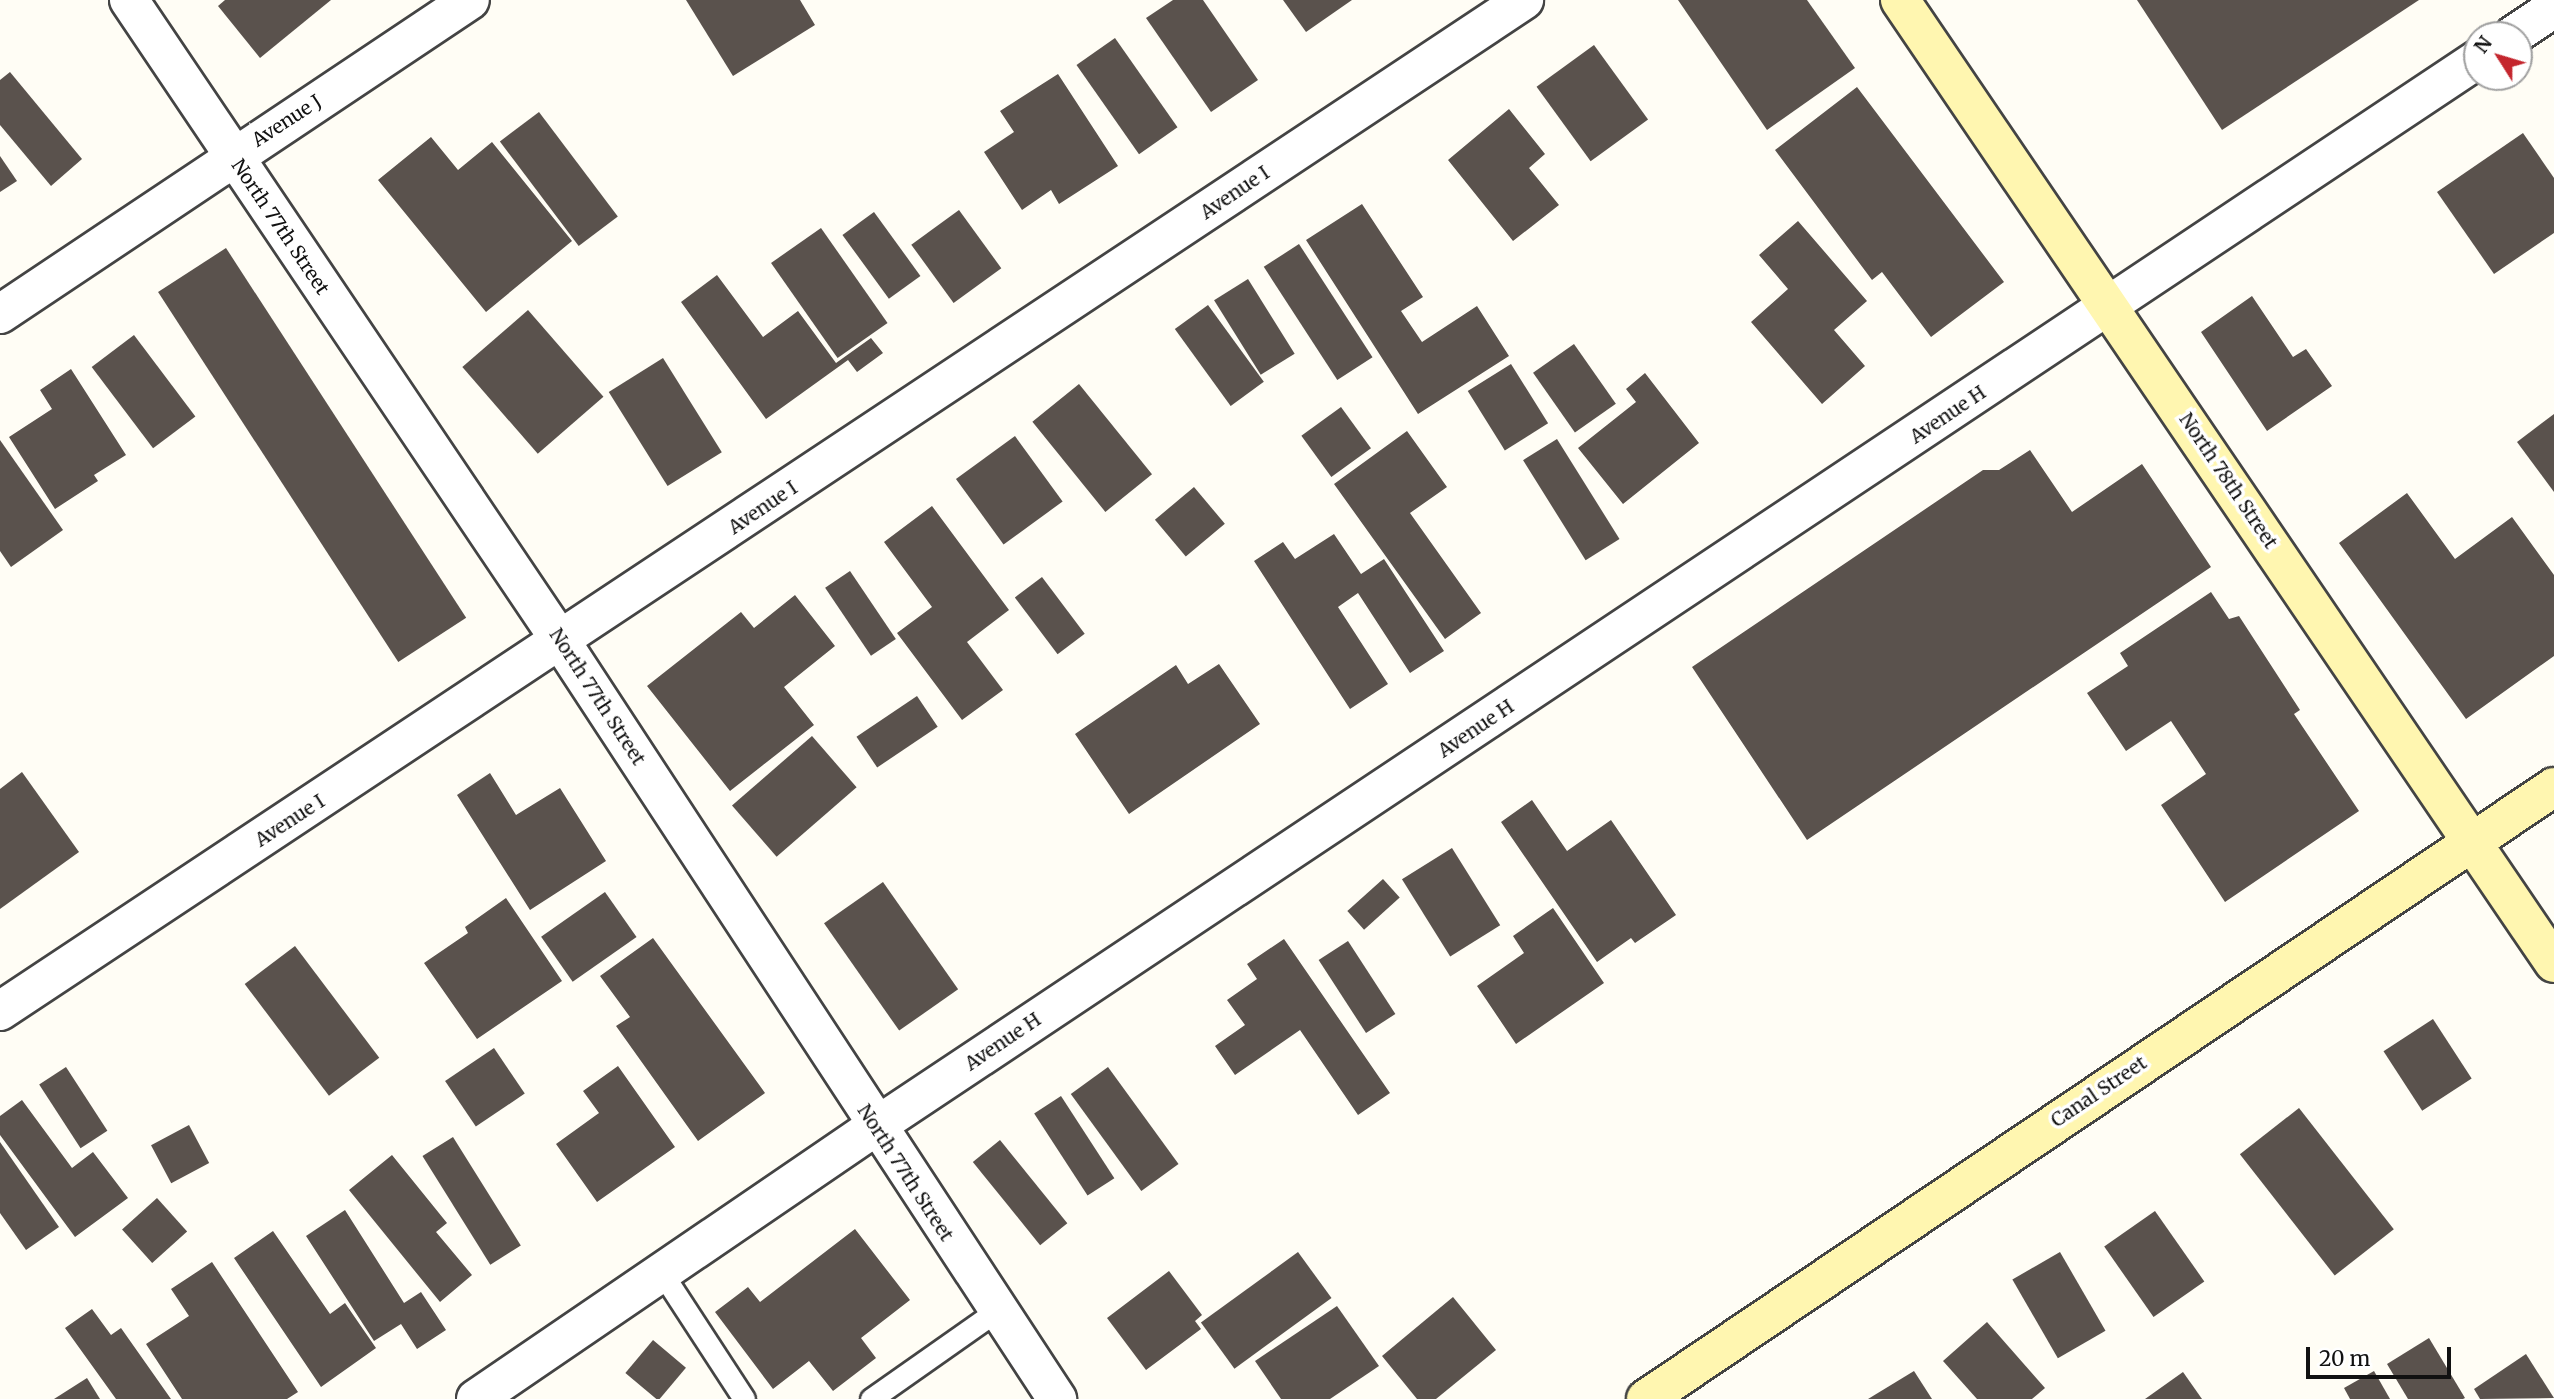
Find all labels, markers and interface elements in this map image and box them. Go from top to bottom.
north arrow [2463,21,2533,91]
text: N [2469,31,2497,58]
street label: Avenue J [248,90,326,152]
street label: North 77th Street [226,155,334,299]
street label: Avenue I [1196,162,1274,224]
street label: Avenue H [1906,381,1990,449]
street label: North 78th Street [2174,409,2282,553]
street label: Avenue I [724,477,802,539]
street label: North 77th Street [544,624,650,770]
street label: Avenue H [1434,695,1518,763]
street label: Avenue I [251,790,329,852]
street label: Avenue H [961,1008,1045,1076]
street label: Canal Street [2047,1052,2151,1132]
street label: North 77th Street [852,1100,958,1246]
scale bar [2309,1332,2454,1376]
text: 20 m [2319,1345,2370,1372]

